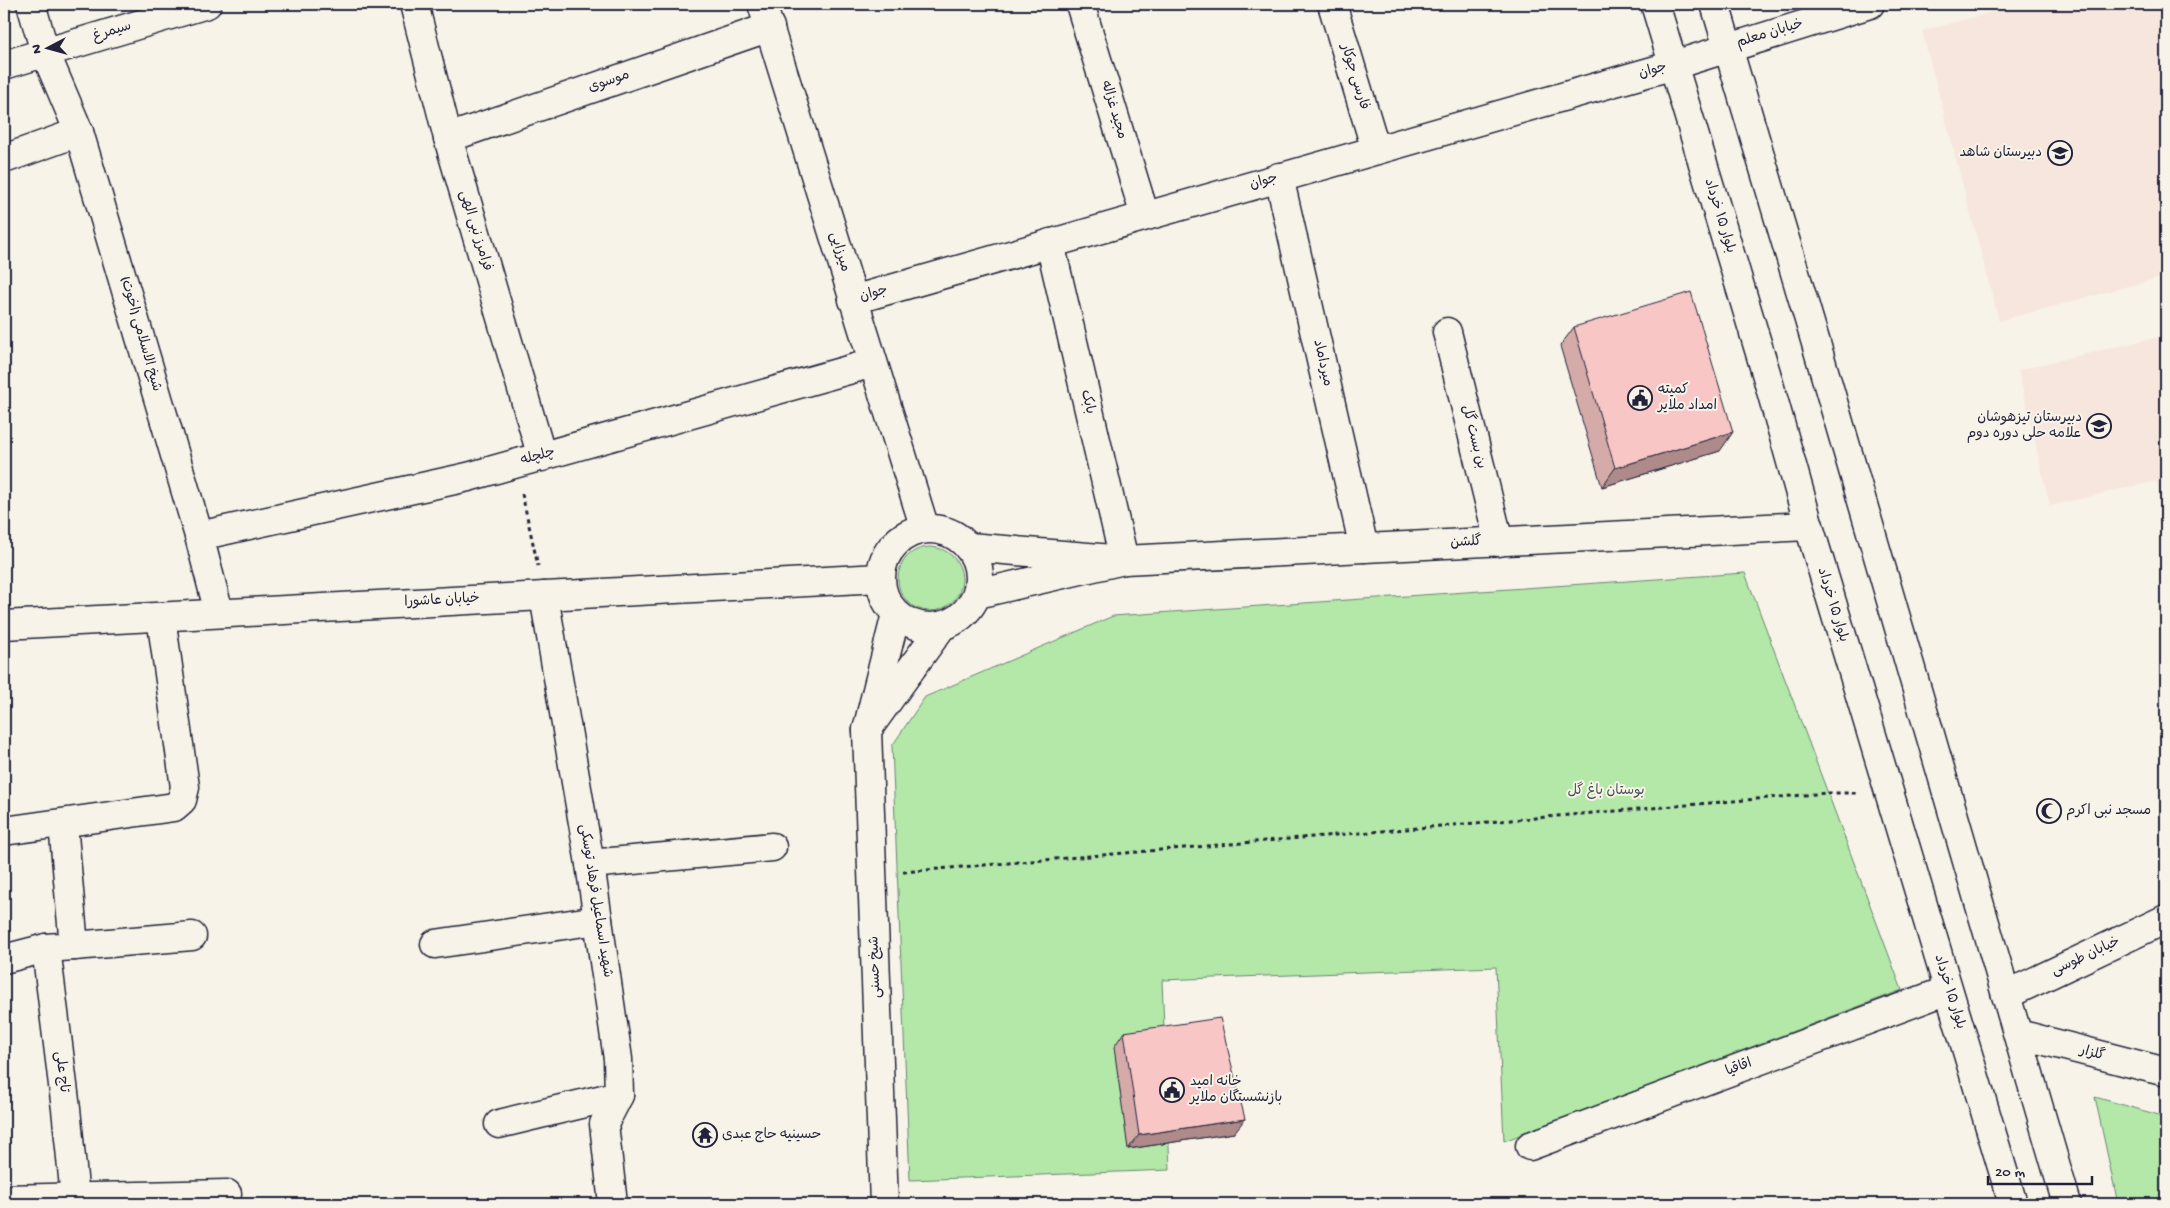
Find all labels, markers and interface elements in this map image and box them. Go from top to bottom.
street label: خیابان معلم [1735,16,1805,52]
street label: سیمرغ [90,17,134,46]
north arrow [22,22,72,72]
street label: فارسی جوکار [1336,41,1372,112]
text: N [29,44,46,55]
street label: جوان [1637,59,1669,83]
street label: موسوی [586,67,632,97]
street label: مجید غزاله [1096,79,1130,141]
school or university icon: دبیرستان شاهد [2047,140,2073,166]
place label: دبیرستان شاهد [1960,145,2042,162]
street label: جوان [1248,170,1280,194]
street label: بلوار ۱۵ خرداد [1700,177,1738,255]
street label: فرامرز نبی الهی [455,189,495,273]
street label: میرزایی [825,230,853,274]
street label: شیخ الاسلامی (اخوت) [115,274,165,394]
street label: جوان [858,282,890,306]
street label: میرداماد [1308,338,1336,388]
place label: کمیته امداد ملایر [1657,382,1717,415]
public building icon: کمیته امداد ملایر [1627,385,1653,411]
street label: بابک [1076,388,1098,416]
street label: بن بست گل [1457,403,1491,471]
place label: دبیرستان تیزهوشان علامه حلی دوره دوم [1967,410,2082,443]
school or university icon: دبیرستان تیزهوشان علامه حلی دوره دوم [2086,413,2112,439]
street label: چلچله [519,444,557,470]
street label: گلشن [1450,532,1482,552]
street label: بلوار ۱۵ خرداد [1813,566,1851,644]
street label: خیابان عاشورا [404,591,480,611]
park label: بوستان باغ گل [1567,781,1645,800]
mosque icon: مسجد نبی اکرم [2036,798,2062,824]
place label: مسجد نبی اکرم [2066,803,2151,821]
street label: شهید اسماعیل فرهاد توسکی [574,823,616,979]
street label: خیابان طوسی [2049,934,2123,980]
street label: شیخ حسنی [866,936,886,998]
street label: بلوار ۱۵ خرداد [1930,953,1968,1031]
street label: گلزار [2077,1040,2107,1065]
street label: تاج علی [50,1050,72,1095]
street label: اقاقیا [1723,1055,1755,1081]
place label: خانه امید بازنشستگان ملایر [1189,1074,1282,1107]
public building icon: خانه امید بازنشستگان ملایر [1159,1077,1185,1103]
temple icon: حسینیه حاج عبدی [692,1122,718,1148]
place label: حسینیه حاج عبدی [722,1127,821,1144]
scale bar [1988,1153,2091,1185]
text: 20 m [1995,1164,2025,1182]

